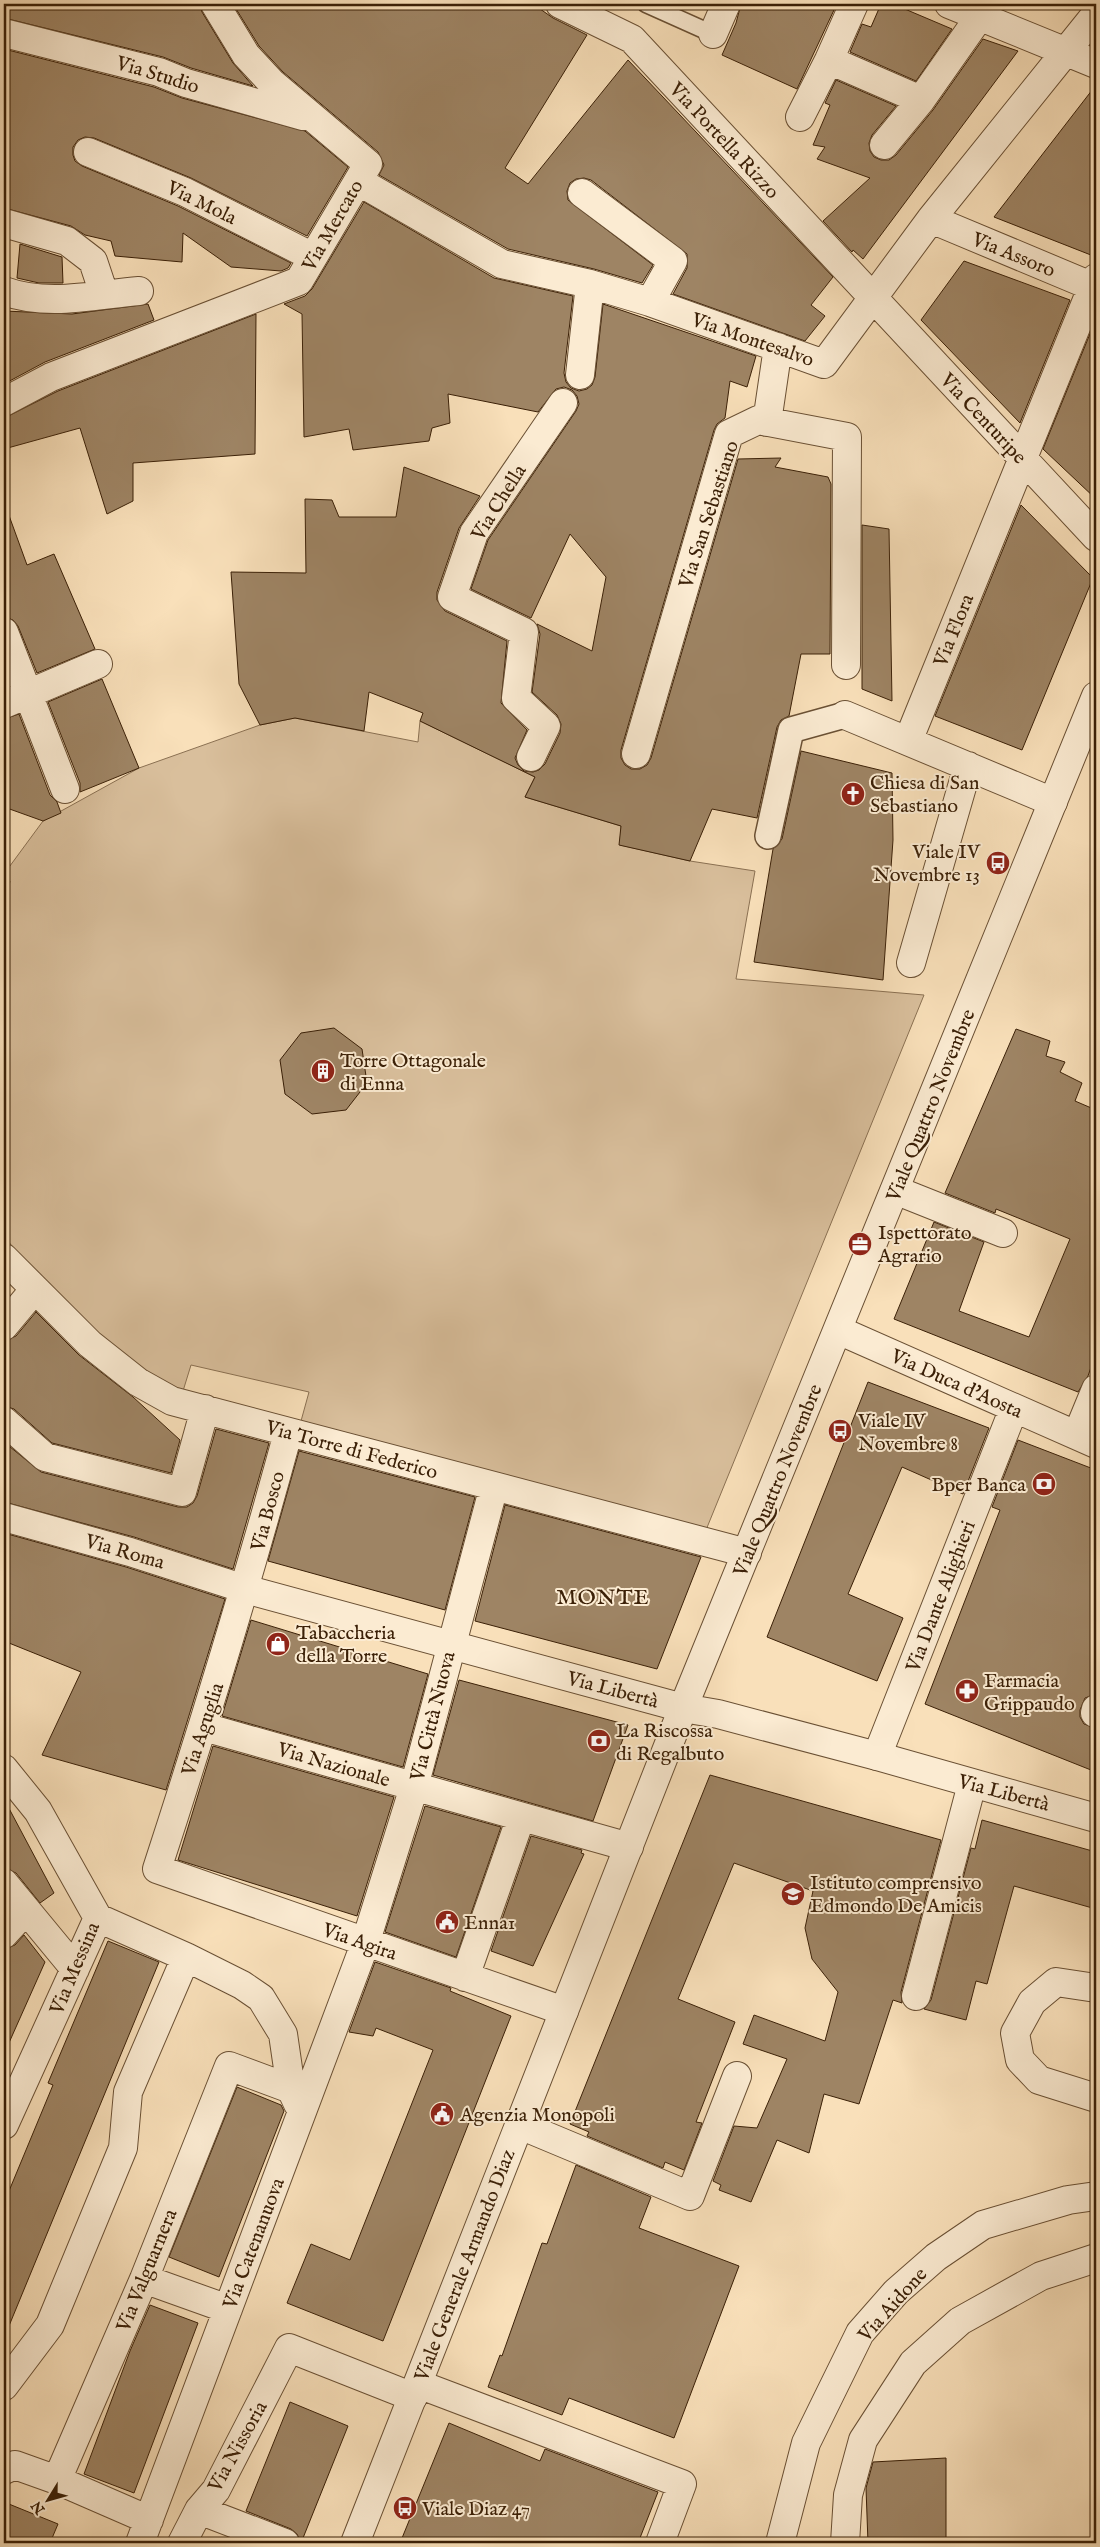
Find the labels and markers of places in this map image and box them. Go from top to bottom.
place label: Chiesa di San Sebastiano [870,771,980,819]
church icon: Chiesa di San Sebastiano [840,781,866,807]
place label: Viale IV Novembre 13 [873,840,981,888]
bus stop icon: Viale IV Novembre 13 [985,850,1011,876]
place label: Torre Ottagonale di Enna [340,1049,486,1097]
building icon: Torre Ottagonale di Enna [310,1058,336,1084]
place label: Ispettorato Agrario [877,1221,972,1269]
office icon: Ispettorato Agrario [847,1231,873,1257]
place label: Viale IV Novembre 8 [857,1409,958,1457]
bus stop icon: Viale IV Novembre 8 [827,1418,853,1444]
bank icon: Bper Banca [1031,1471,1057,1497]
place label: Bper Banca [931,1473,1026,1498]
place label: Tabaccheria della Torre [296,1621,396,1669]
shop icon: Tabaccheria della Torre [265,1631,291,1657]
place label: Farmacia Grippaudo [984,1669,1075,1717]
pharmacy icon: Farmacia Grippaudo [954,1678,980,1704]
place label: La Riscossa di Regalbuto [616,1719,724,1767]
bank icon: La Riscossa di Regalbuto [586,1728,612,1754]
place label: Istituto comprensivo Edmondo De Amicis [810,1871,982,1919]
school or university icon: Istituto comprensivo Edmondo De Amicis [780,1881,806,1907]
public building icon: Enna1 [434,1909,460,1935]
place label: Enna1 [464,1911,515,1936]
public building icon: Agenzia Monopoli [429,2101,455,2127]
place label: Agenzia Monopoli [459,2103,615,2128]
bus stop icon: Viale Diaz 47 [392,2495,418,2521]
place label: Viale Diaz 47 [421,2497,530,2522]

